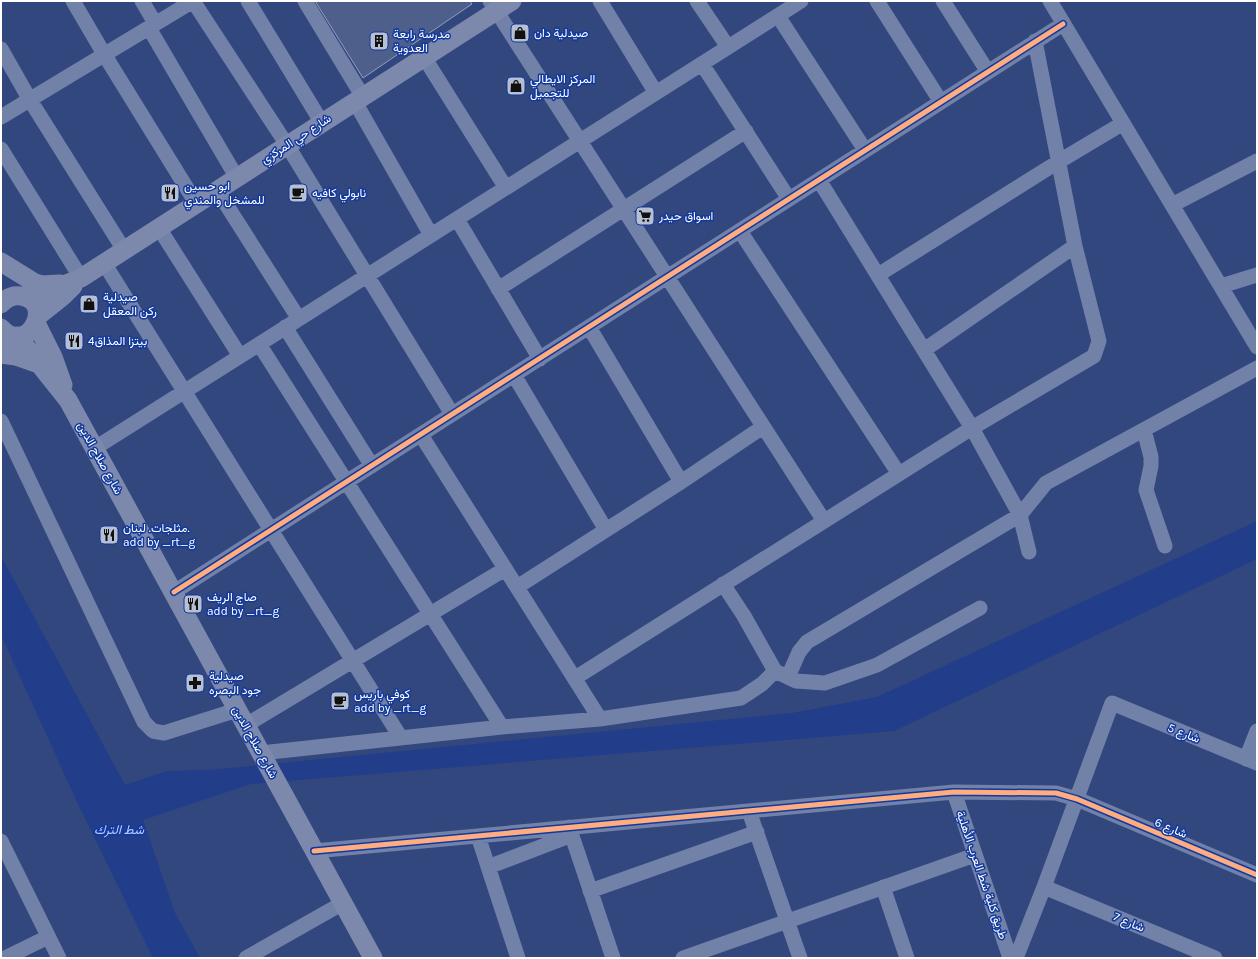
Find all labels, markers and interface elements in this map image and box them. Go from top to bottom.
shop icon: صيدلية دان [509,22,531,44]
place label: صيدلية دان [534,26,588,40]
place label: مدرسة رابعة العدوية [393,27,450,56]
building icon: مدرسة رابعة العدوية [368,30,390,52]
place label: المركز الايطالي للتجميل [530,72,595,101]
shop icon: المركز الايطالي للتجميل [505,75,527,97]
street label: شارع حي المركزي [258,111,335,169]
place label: ابو حسين للمشخل والمندي [184,179,265,210]
restaurant icon: ابو حسين للمشخل والمندي [159,182,181,204]
cafe icon: نابولي كافيه [287,182,309,204]
place label: نابولي كافيه [312,186,366,203]
supermarket icon: اسواق حيدر [634,205,656,227]
place label: اسواق حيدر [658,209,713,224]
place label: صيدلية ركن المعقل [103,290,157,319]
shop icon: صيدلية ركن المعقل [78,293,100,315]
restaurant icon: بيتزا المذاق4 [63,330,85,352]
place label: بيتزا المذاق4 [88,334,147,349]
street label: شارع صلاح الدين [73,419,126,498]
place label: مثلجات. لبنان. add by _rt_g [123,521,195,549]
restaurant icon: مثلجات. لبنان. add by _rt_g [98,524,120,546]
place label: صاج الريف add by _rt_g [207,590,279,618]
restaurant icon: صاج الريف add by _rt_g [182,593,204,615]
place label: صيدلية جود البصره [209,669,261,698]
pharmacy icon: صيدلية جود البصره [184,672,206,694]
place label: كوفي باريس add by _rt_g [354,687,426,715]
cafe icon: كوفي باريس add by _rt_g [329,690,351,712]
street label: شارع صلاح الدين [228,703,281,782]
street label: شارع 5 [1165,720,1202,748]
street label: طريق كلية شط العرب الأهلية [952,809,1011,942]
street label: شارع 6 [1152,815,1189,843]
water label: شط الترك [94,822,145,838]
street label: شارع 7 [1110,909,1147,937]

